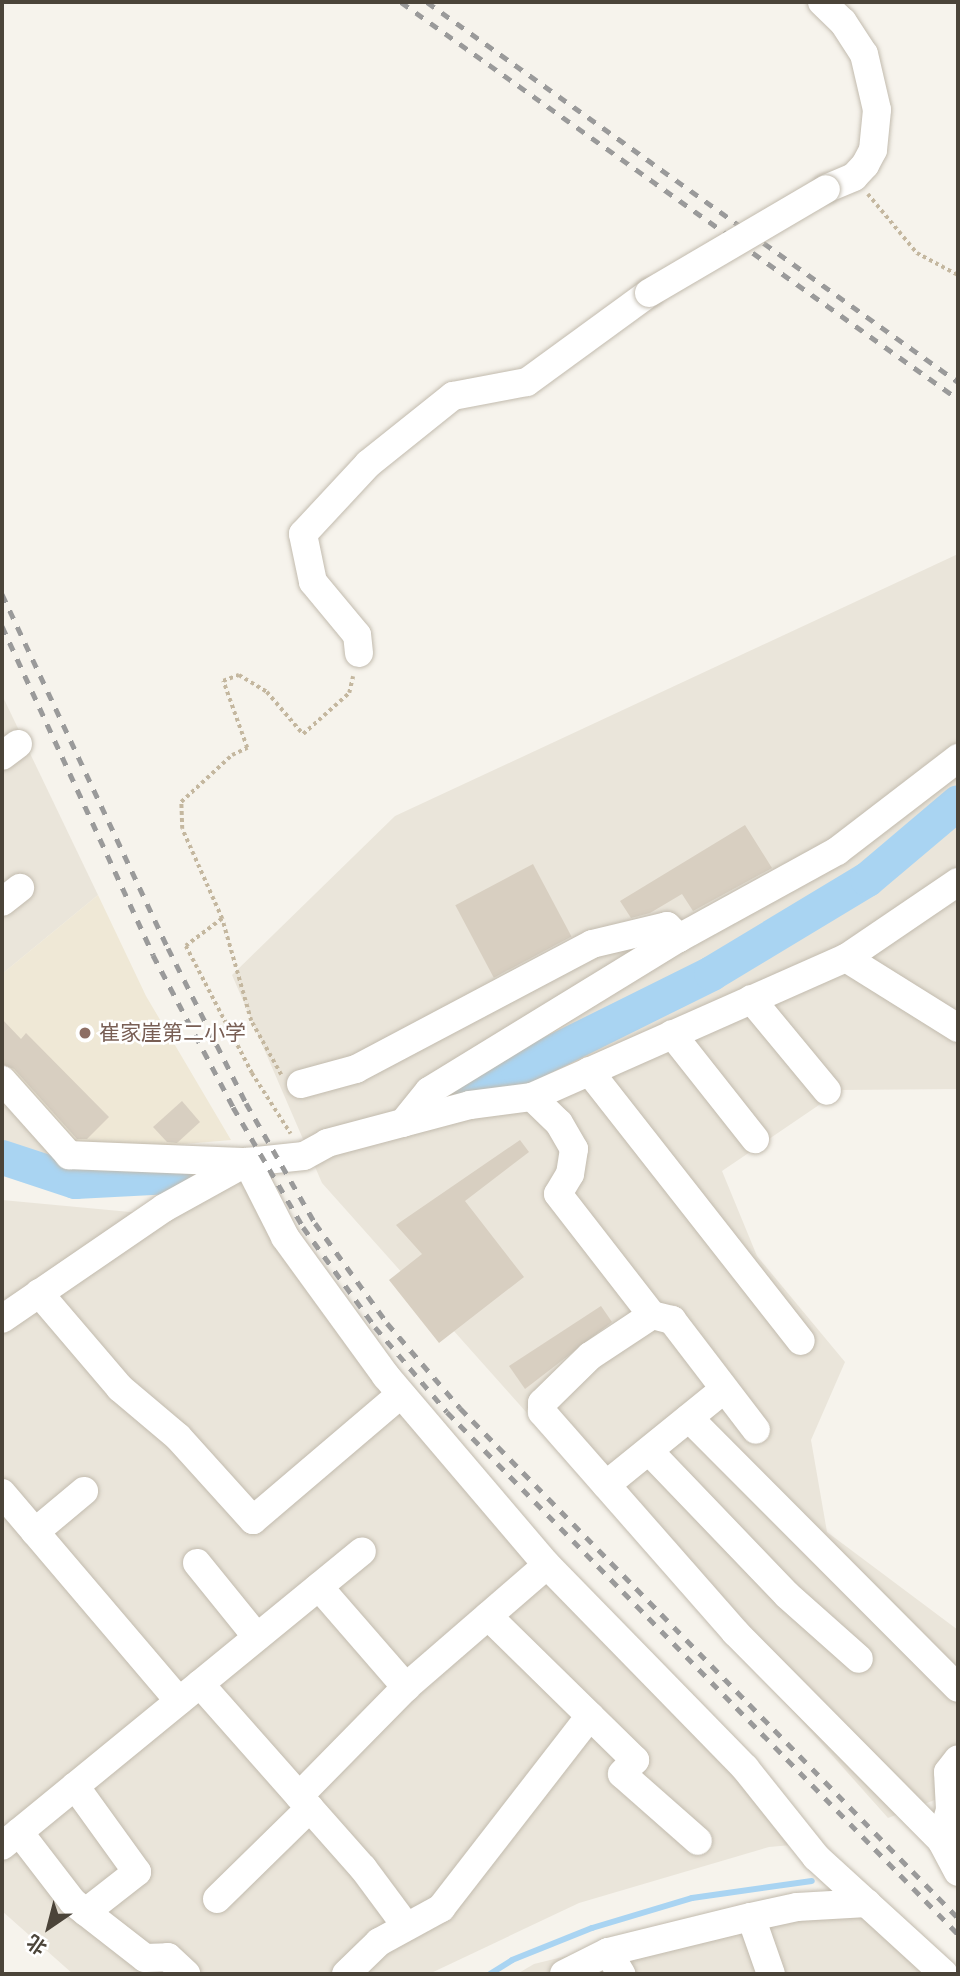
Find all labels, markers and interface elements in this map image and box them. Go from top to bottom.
place label: 崔家崖第二小学 [99,1020,246,1046]
marker: 崔家崖第二小学 [77,1025,93,1041]
north arrow [14,1892,84,1962]
text: 北 [23,1931,50,1959]

